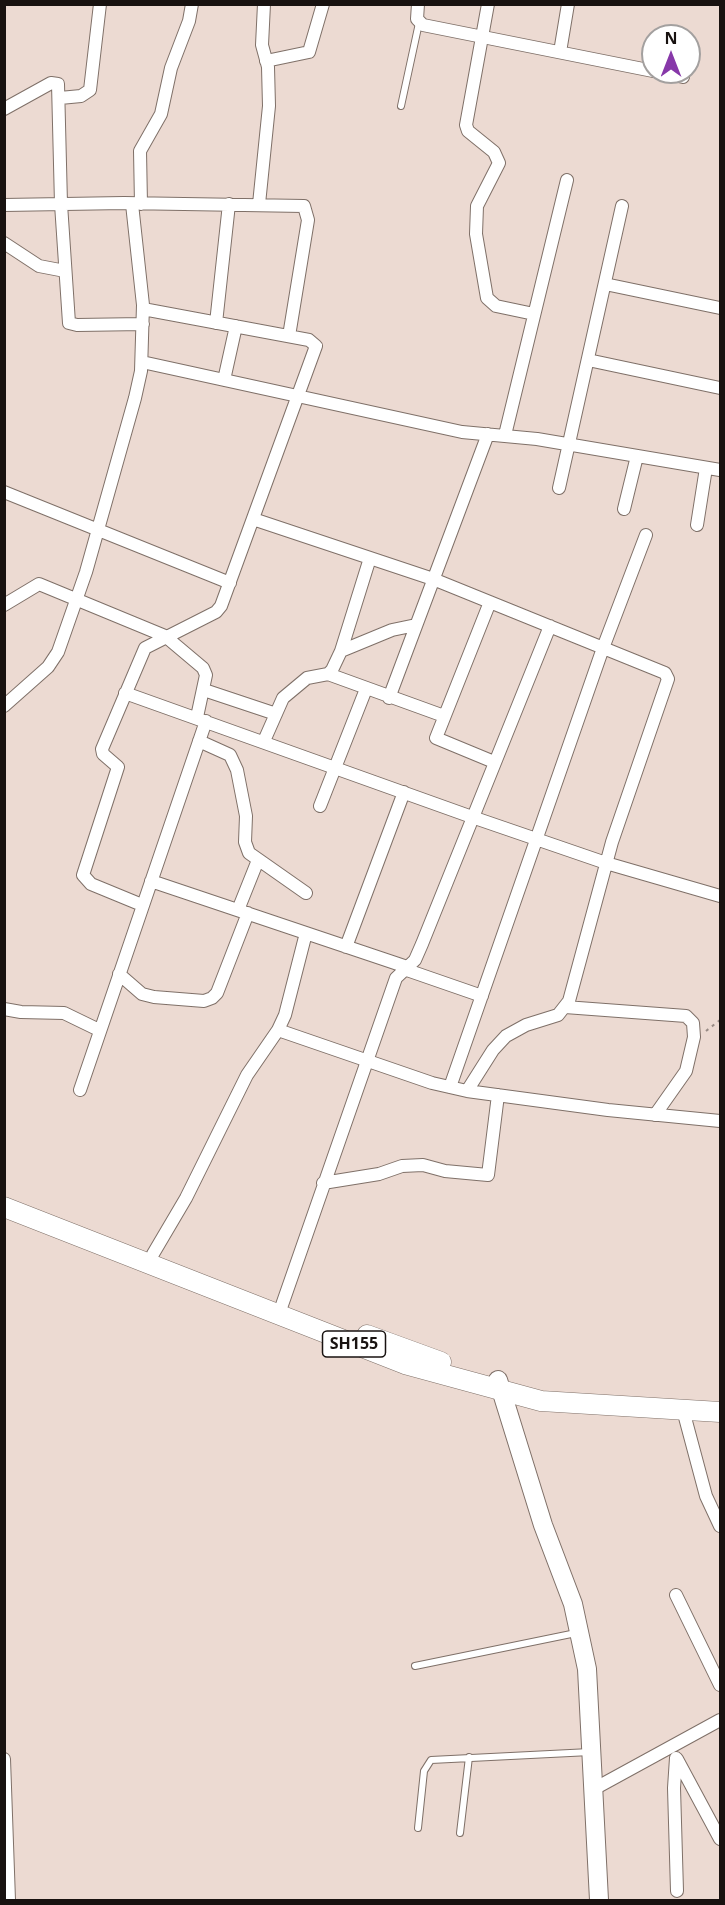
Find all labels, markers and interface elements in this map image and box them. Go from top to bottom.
north arrow [641,24,701,84]
text: N [664,27,678,49]
road number: SH155 [322,1331,386,1357]

